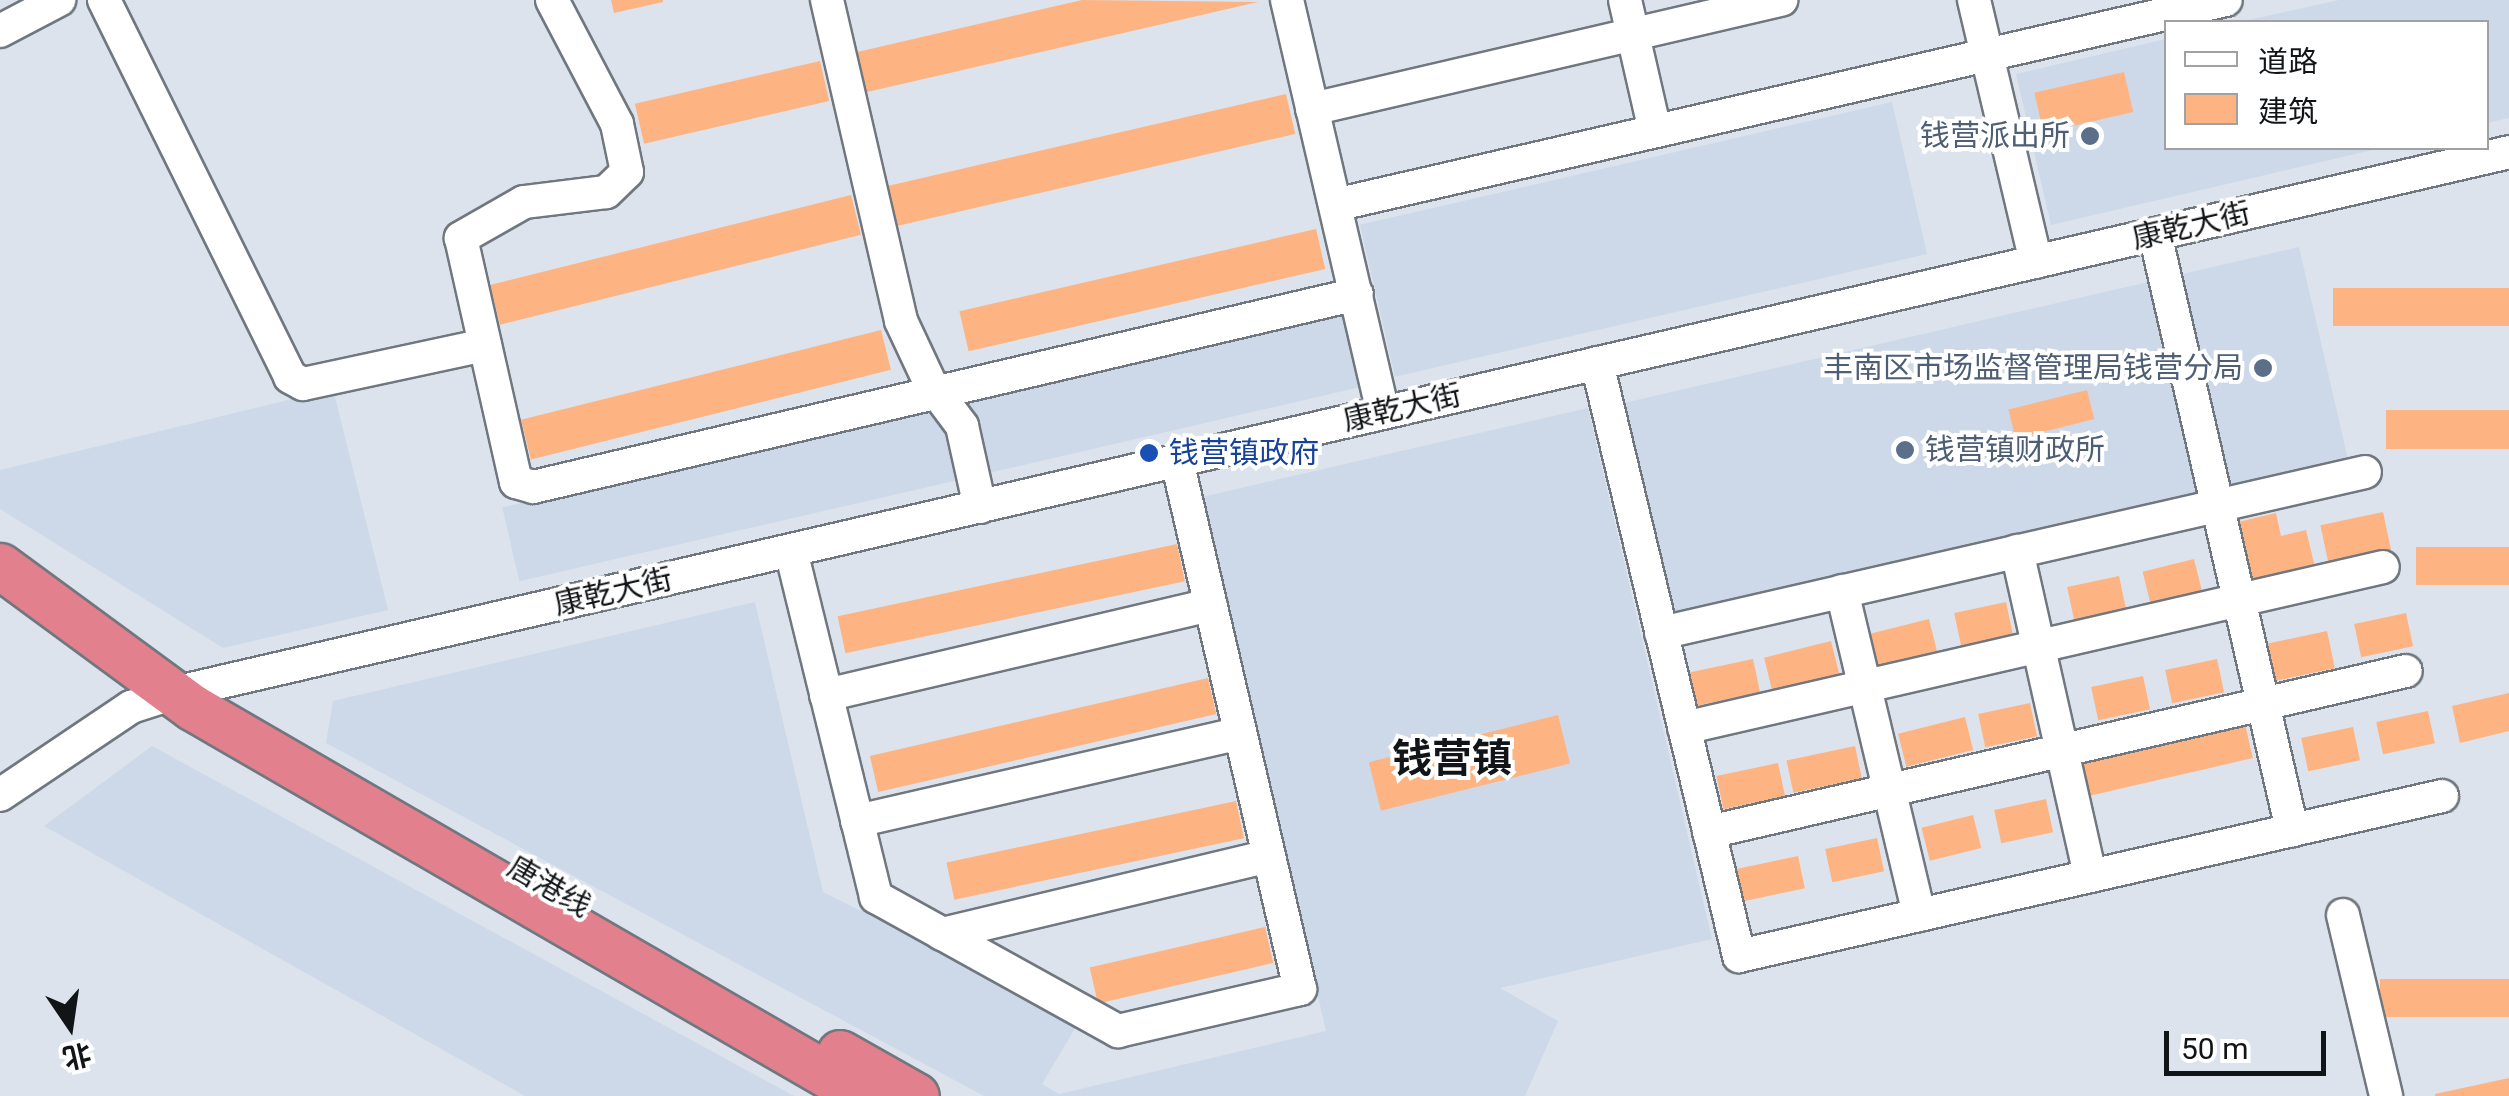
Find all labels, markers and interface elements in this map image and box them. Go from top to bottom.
legend [2164,20,2489,150]
text: 道路 [2258,44,2318,79]
text: 建筑 [2258,94,2318,129]
place label: 钱营派出所 [1920,118,2070,154]
marker: 钱营派出所 [2079,125,2101,147]
street label: 康乾大街 [2128,195,2254,257]
place label: 丰南区市场监督管理局钱营分局 [1823,350,2243,386]
marker: 丰南区市场监督管理局钱营分局 [2252,357,2274,379]
street label: 康乾大街 [1339,377,1465,439]
place label: 钱营镇财政所 [1925,432,2105,468]
place label: 钱营镇政府 [1169,435,1319,471]
marker: 钱营镇财政所 [1894,439,1916,461]
marker: 钱营镇政府 [1138,442,1160,464]
street label: 康乾大街 [550,561,676,623]
district label: 钱营镇 [1392,735,1512,783]
street label: 唐港线 [501,849,597,925]
north arrow [20,976,120,1076]
scale bar [2169,1011,2332,1073]
text: 50 m [2181,1031,2248,1066]
text: 北 [60,1036,94,1075]

